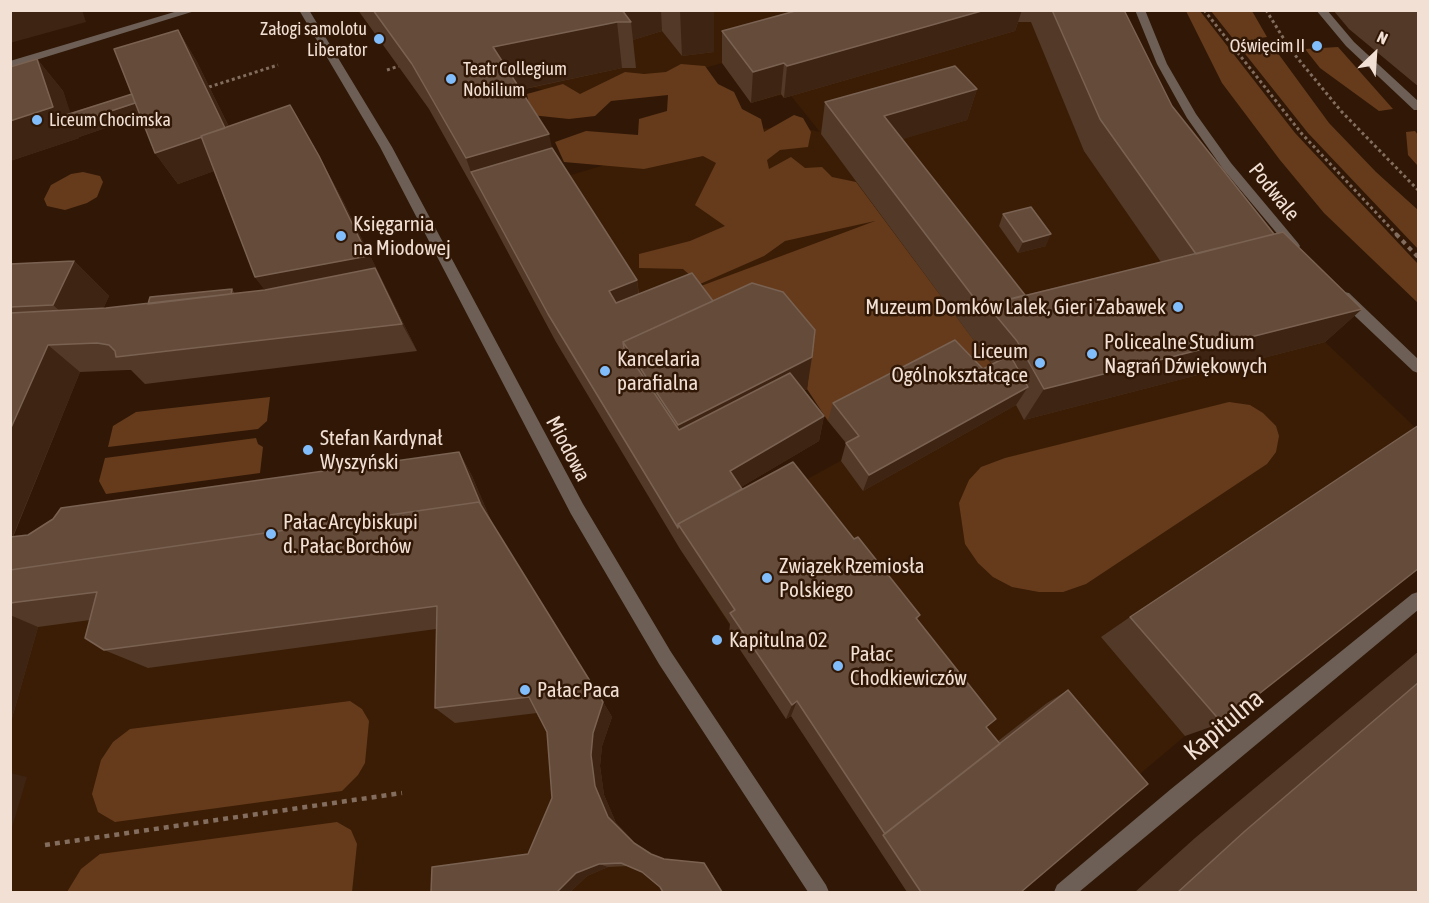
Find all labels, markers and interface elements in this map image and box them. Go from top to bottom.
place label: Załogi samolotu Liberator [260,18,367,60]
north arrow [1345,24,1405,84]
text: N [1375,28,1391,48]
marker: Załogi samolotu Liberator [372,32,386,46]
place label: Oświęcim II [1230,35,1305,57]
marker: Oświęcim II [1310,39,1324,53]
place label: Teatr Collegium Nobilium [463,58,567,100]
marker: Teatr Collegium Nobilium [444,72,458,86]
place label: Liceum Chocimska [49,109,171,131]
marker: Liceum Chocimska [30,113,44,127]
street label: Podwale [1243,158,1305,226]
place label: Księgarnia na Miodowej [353,211,451,261]
marker: Księgarnia na Miodowej [334,229,348,243]
place label: Muzeum Domków Lalek, Gier i Zabawek [865,294,1166,320]
marker: Muzeum Domków Lalek, Gier i Zabawek [1171,300,1185,314]
place label: Policealne Studium Nagrań Dźwiękowych [1104,329,1267,379]
place label: Liceum Ogólnokształcące [891,338,1028,388]
place label: Kancelaria parafialna [617,346,700,396]
marker: Policealne Studium Nagrań Dźwiękowych [1085,347,1099,361]
marker: Liceum Ogólnokształcące [1033,356,1047,370]
marker: Kancelaria parafialna [598,364,612,378]
street label: Miodowa [540,412,596,486]
place label: Stefan Kardynał Wyszyński [320,425,443,475]
marker: Stefan Kardynał Wyszyński [301,443,315,457]
place label: Pałac Arcybiskupi d. Pałac Borchów [283,509,418,559]
marker: Pałac Arcybiskupi d. Pałac Borchów [264,527,278,541]
place label: Związek Rzemiosła Polskiego [779,553,925,603]
marker: Związek Rzemiosła Polskiego [760,571,774,585]
place label: Kapitulna 02 [729,627,828,653]
marker: Kapitulna 02 [710,633,724,647]
place label: Pałac Chodkiewiczów [850,641,967,691]
marker: Pałac Chodkiewiczów [831,659,845,673]
place label: Pałac Paca [537,677,620,703]
marker: Pałac Paca [518,683,532,697]
street label: Kapitulna [1178,683,1270,767]

